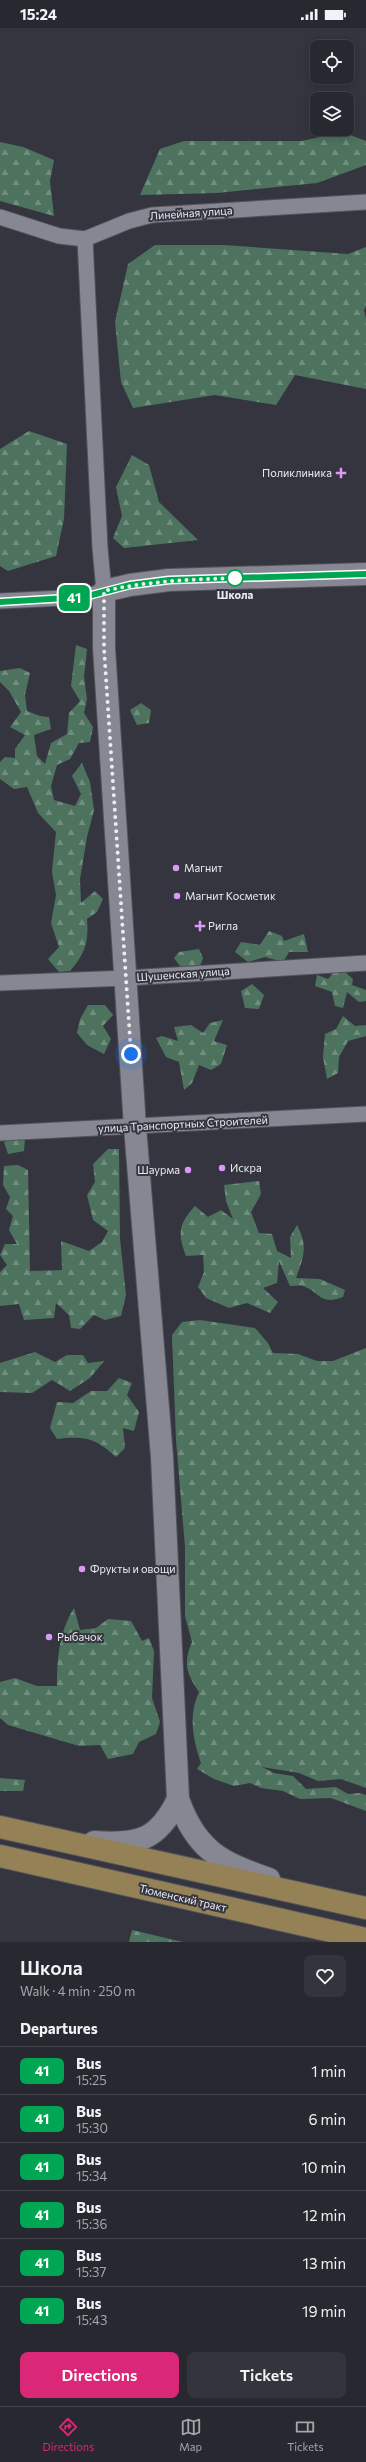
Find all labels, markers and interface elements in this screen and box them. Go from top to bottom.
text: 15:24 [20,5,57,23]
map controls [310,40,354,136]
button: locate [310,40,354,84]
button: layers [310,92,354,136]
street label: Линейная улица [149,203,233,222]
place label: Поликлиника [262,466,332,479]
marker: Поликлиника [335,467,347,479]
marker: Школа [226,569,244,587]
line badge: 41 [56,585,92,611]
place label: Школа [217,588,253,601]
text: 41 [67,589,81,606]
place label: Магнит [184,861,223,874]
marker: Магнит [171,863,181,873]
place label: Магнит Косметик [185,889,276,902]
marker: Магнит Косметик [172,891,182,901]
place label: Ригла [208,919,238,932]
marker: Ригла [195,921,205,931]
street label: Шушенская улица [136,964,230,983]
your location [121,1044,141,1064]
street label: улица Транспортных Строителей [98,1113,268,1134]
place label: Искра [230,1161,262,1174]
place label: Шаурма [137,1163,180,1176]
marker: Искра [217,1163,227,1173]
marker: Шаурма [183,1165,193,1175]
place label: Фрукты и овощи [90,1562,176,1575]
marker: Фрукты и овощи [77,1564,87,1574]
place label: Рыбачок [57,1630,103,1643]
marker: Рыбачок [44,1632,54,1642]
street label: Тюменский тракт [138,1881,228,1914]
button: heart [304,1955,346,1997]
text: Школа [20,1956,83,1979]
text: Walk · 4 min · 250 m [20,1983,135,1999]
text: Departures [20,2019,98,2037]
text: Bus [76,2054,101,2072]
text: 41 [35,2062,49,2079]
text: 1 min [311,2062,346,2080]
text: 15:25 [76,2072,107,2088]
text: Bus [76,2102,101,2120]
text: 41 [35,2110,49,2127]
text: 6 min [308,2110,346,2128]
text: 15:30 [76,2120,108,2136]
text: Bus [76,2150,101,2168]
text: 41 [35,2158,49,2175]
text: 10 min [301,2158,346,2176]
text: 15:34 [76,2168,107,2184]
text: Bus [76,2198,101,2216]
text: 41 [35,2206,49,2223]
text: 12 min [303,2206,346,2224]
text: 15:36 [76,2216,107,2232]
text: Bus [76,2246,101,2264]
text: 41 [35,2254,49,2271]
text: 13 min [303,2254,346,2272]
text: 15:37 [76,2264,106,2280]
text: Bus [76,2294,101,2312]
text: 41 [35,2302,49,2319]
text: 19 min [302,2302,346,2320]
text: 15:43 [76,2312,107,2328]
button: Directions [20,2352,179,2398]
button: Tickets [187,2352,346,2398]
tab: Directions [43,2416,94,2453]
tab: Map [179,2416,202,2453]
tab: Tickets [287,2416,323,2453]

